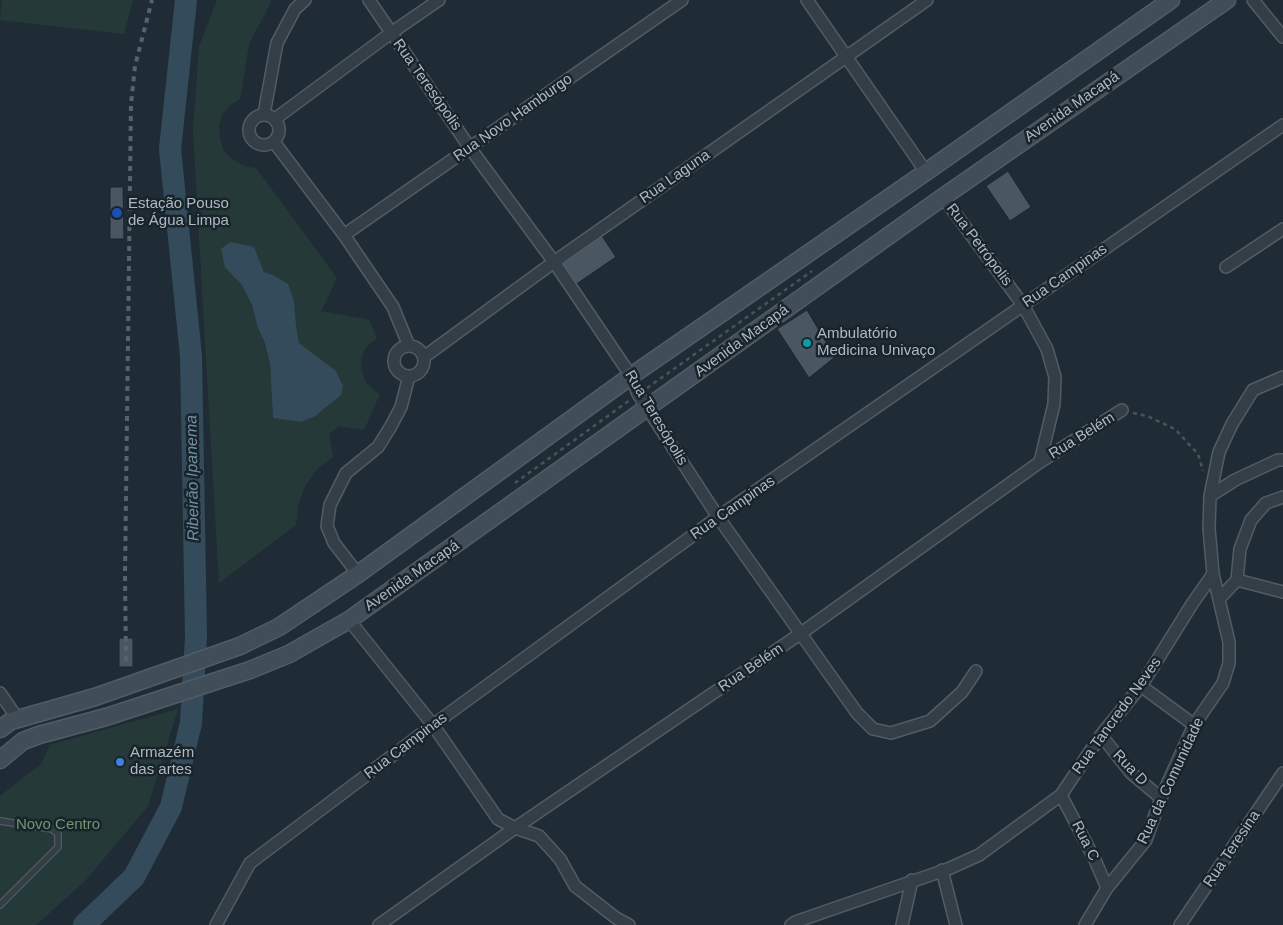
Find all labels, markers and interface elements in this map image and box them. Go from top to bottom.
street label: Rua Teresópolis [389,36,465,134]
street label: Avenida Macapá [1021,68,1123,146]
street label: Rua Novo Hamburgo [450,70,576,166]
street label: Rua Laguna [636,146,714,208]
place label: Estação Pouso de Água Limpa [128,195,229,230]
street label: Rua Petrópolis [942,200,1016,290]
marker: Estação Pouso de Água Limpa [110,206,124,220]
street label: Rua Campinas [1019,240,1111,312]
street label: Avenida Macapá [692,301,792,381]
place label: Ambulatório Medicina Univaço [817,325,935,360]
marker: Ambulatório Medicina Univaço [801,337,813,349]
street label: Rua Teresópolis [621,367,691,469]
street label: Rua Belém [1046,409,1118,463]
water label: Ribeirão Ipanema [182,415,204,541]
street label: Rua Campinas [687,472,779,544]
street label: Avenida Macapá [361,537,463,615]
street label: Rua Belém [715,640,787,696]
street label: Rua Tancredo Neves [1069,654,1165,778]
street label: Rua Campinas [361,709,451,783]
street label: Rua da Comunidade [1134,715,1208,847]
place label: Armazém das artes [130,744,194,779]
street label: Rua D [1109,746,1151,790]
marker: Armazém das artes [114,756,126,768]
street label: Rua Teresina [1200,807,1264,891]
park label: Novo Centro [16,816,100,834]
street label: Rua C [1067,818,1103,864]

